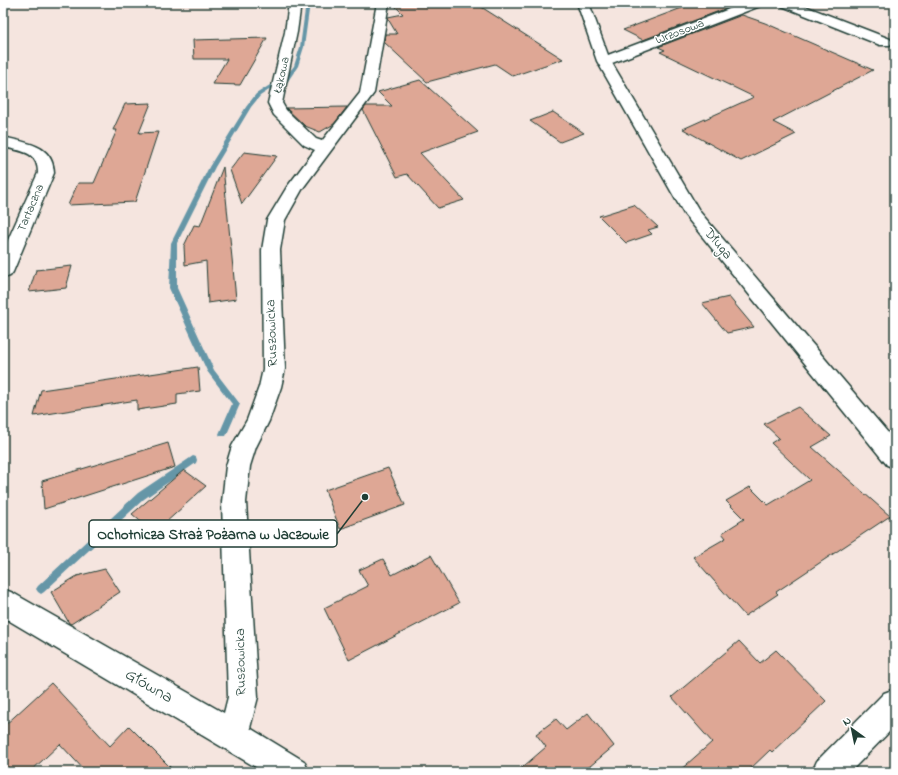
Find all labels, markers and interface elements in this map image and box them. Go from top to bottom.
street label: Wrzosowa [653,14,707,50]
street label: Łąkowa [269,55,295,96]
street label: Tartaczna [13,181,49,235]
street label: Długa [697,223,737,265]
street label: Ruszowicka [260,299,284,367]
callout: Ochotnicza Straż Pożarna w Jaczowie [89,520,337,547]
text: Ochotnicza Straż Pożarna w Jaczowie [97,524,330,546]
street label: Ruszowicka [230,628,252,696]
street label: Główna [120,662,178,710]
north arrow [832,709,872,749]
text: N [840,713,855,730]

